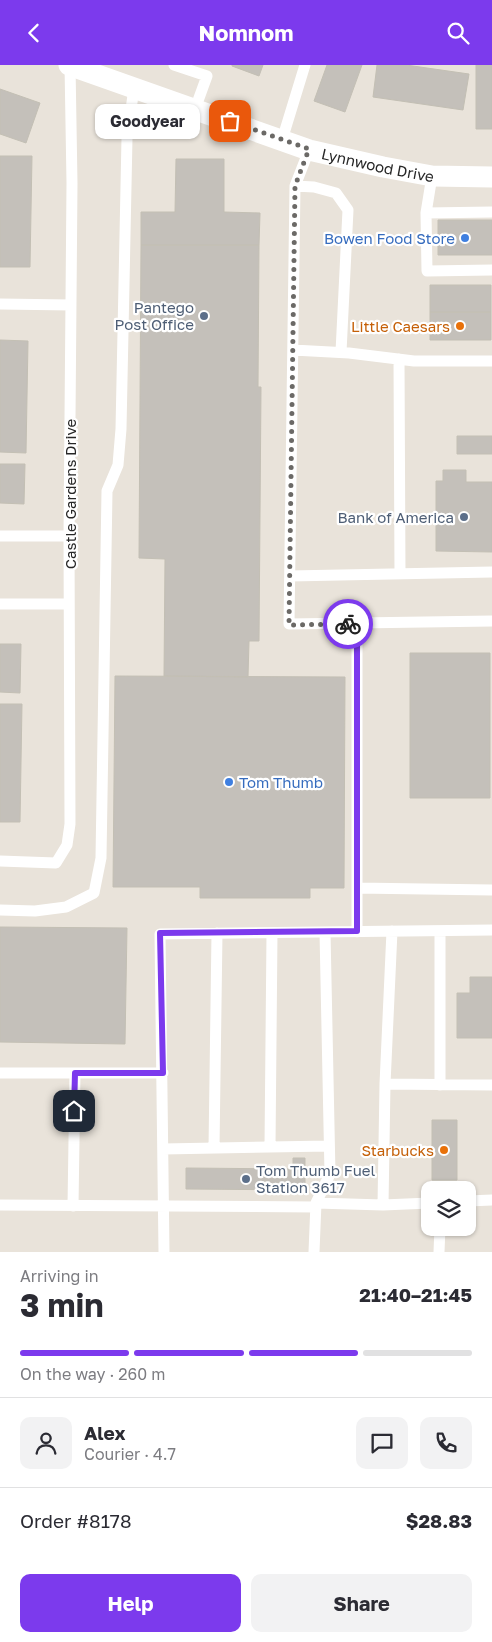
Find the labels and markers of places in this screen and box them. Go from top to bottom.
pin [209,100,251,142]
callout: Goodyear [95,103,200,139]
place label: Bowen Food Store [324,229,455,247]
marker: Bowen Food Store [459,232,471,244]
place label: Pantego Post Office [115,298,194,333]
marker: Pantego Post Office [198,310,210,322]
place label: Little Caesars [351,317,450,335]
marker: Little Caesars [454,320,466,332]
place label: Bank of America [337,508,454,526]
marker: Bank of America [458,511,470,523]
place label: Tom Thumb [239,773,323,791]
marker: Tom Thumb [223,776,235,788]
pin [53,1090,95,1132]
place label: Starbucks [361,1141,434,1159]
marker: Starbucks [438,1144,450,1156]
place label: Tom Thumb Fuel Station 3617 [256,1161,376,1196]
marker: Tom Thumb Fuel Station 3617 [240,1173,252,1185]

